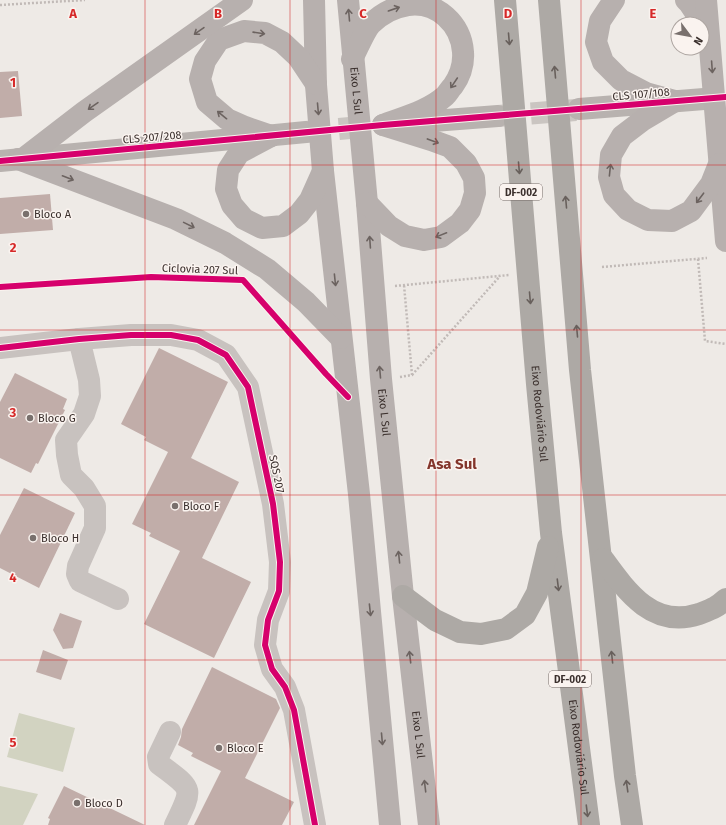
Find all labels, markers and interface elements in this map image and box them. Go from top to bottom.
one-way arrow [387,5,400,12]
text: A [68,6,77,21]
text: B [214,6,222,21]
text: C [359,6,367,21]
text: D [504,6,513,21]
text: E [650,6,657,21]
one-way arrow [345,9,352,22]
north arrow [670,16,710,56]
one-way arrow [194,27,205,35]
one-way arrow [252,29,265,37]
one-way arrow [505,32,512,45]
text: N [691,34,706,48]
one-way arrow [708,60,715,73]
street label: Eixo L Sul [347,66,365,115]
one-way arrow [552,66,559,79]
text: 1 [10,75,16,90]
one-way arrow [450,77,458,89]
street label: CLS 107/108 [612,86,670,103]
one-way arrow [87,102,98,110]
one-way arrow [315,102,322,115]
one-way arrow [217,111,228,119]
street label: CLS 207/208 [122,128,182,147]
one-way arrow [427,137,439,145]
one-way arrow [516,161,523,174]
one-way arrow [606,164,613,177]
one-way arrow [62,174,74,182]
road number: DF-002 [500,184,542,200]
one-way arrow [696,192,705,203]
one-way arrow [563,196,570,209]
place label: Bloco A [34,208,72,221]
marker: Bloco A [21,209,31,219]
one-way arrow [183,222,195,229]
one-way arrow [435,232,447,240]
one-way arrow [366,236,373,249]
text: 2 [10,240,17,255]
street label: Ciclovia 207 Sul [162,262,238,277]
one-way arrow [331,273,339,286]
one-way arrow [526,291,533,304]
one-way arrow [573,325,580,338]
street label: Eixo Rodoviário Sul [528,365,550,462]
one-way arrow [377,366,384,379]
street label: Eixo L Sul [375,388,393,437]
text: 3 [9,405,17,420]
place label: Bloco G [38,412,76,425]
marker: Bloco G [25,413,35,423]
street label: SQS 207 [266,454,287,495]
district label: Asa Sul [426,455,477,473]
place label: Bloco F [183,500,220,513]
marker: Bloco F [170,501,180,511]
place label: Bloco H [41,532,79,545]
marker: Bloco H [28,533,38,543]
one-way arrow [395,551,403,564]
text: 4 [9,570,17,585]
one-way arrow [554,578,562,591]
one-way arrow [366,603,374,616]
one-way arrow [406,651,414,664]
one-way arrow [609,651,616,664]
road number: DF-002 [549,671,591,687]
street label: Eixo Rodoviário Sul [566,699,591,796]
street label: Eixo L Sul [409,710,427,759]
one-way arrow [379,732,386,745]
text: 5 [10,735,17,750]
place label: Bloco E [227,742,264,755]
marker: Bloco E [214,743,224,753]
one-way arrow [421,780,429,793]
one-way arrow [623,780,631,793]
place label: Bloco D [85,797,123,810]
marker: Bloco D [72,798,82,808]
one-way arrow [583,804,591,817]

